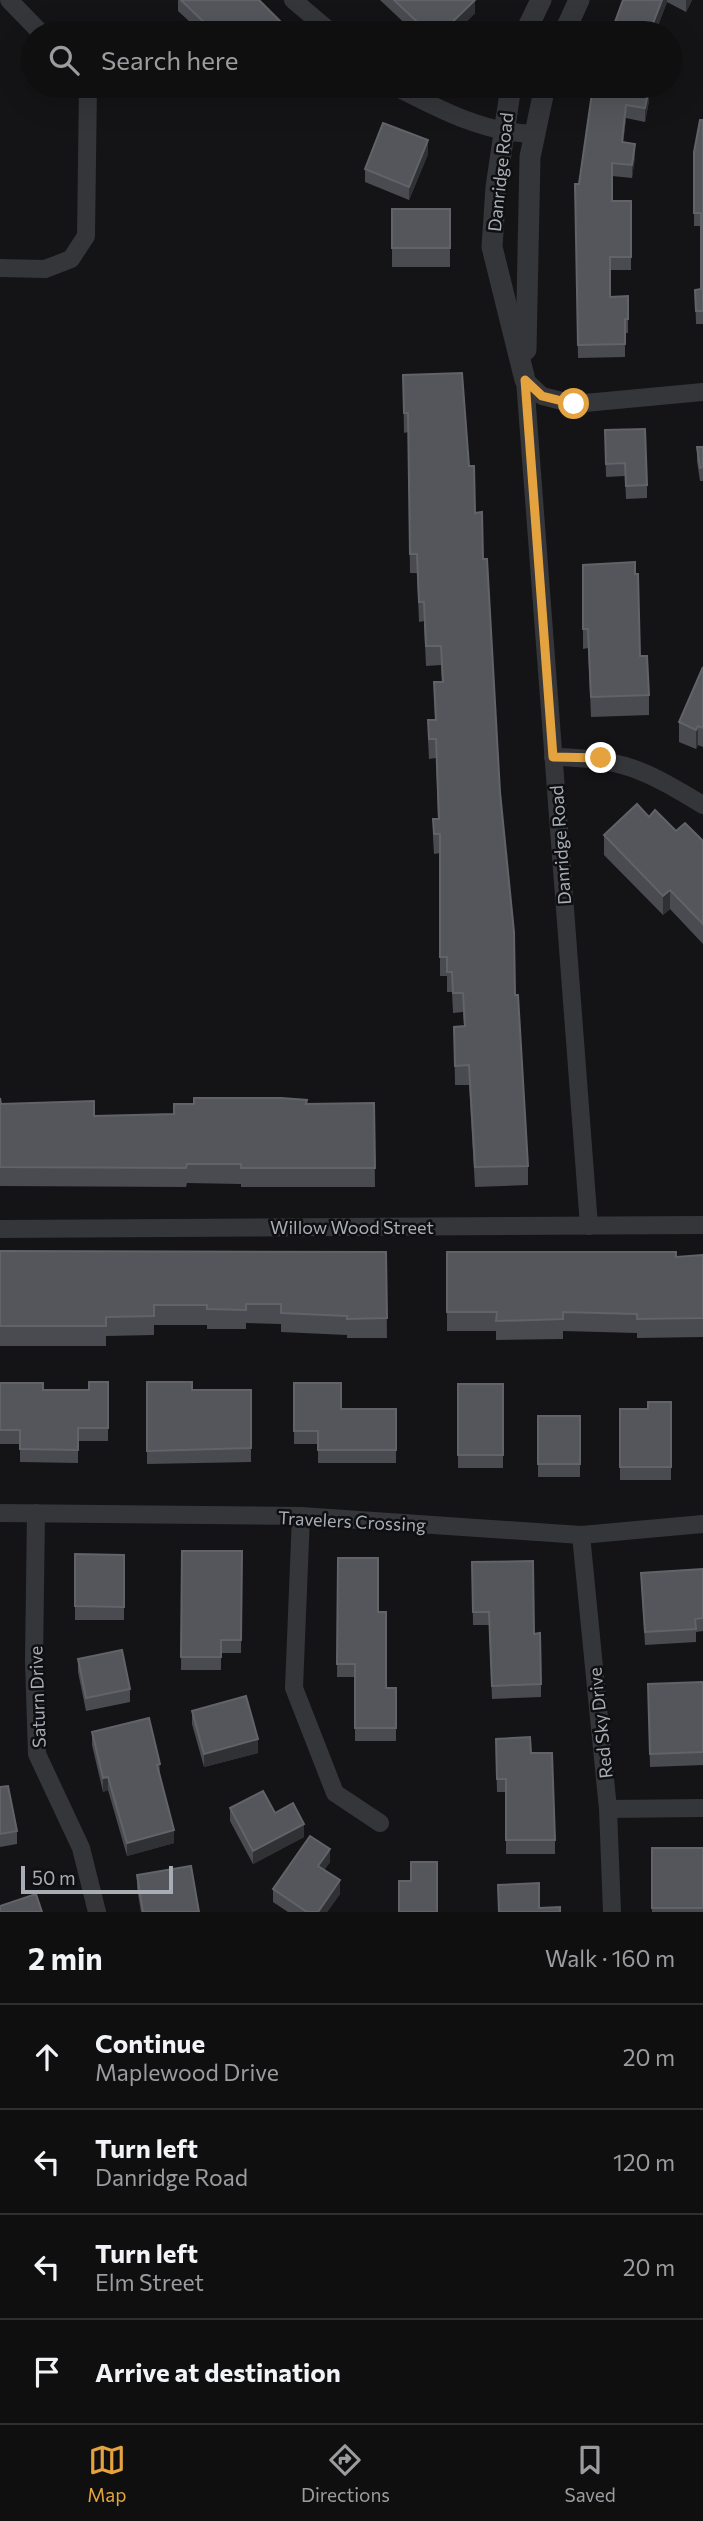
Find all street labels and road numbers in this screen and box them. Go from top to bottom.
street label: Danridge Road [483,111,517,233]
street label: Danridge Road [545,784,575,906]
street label: Willow Wood Street [270,1216,434,1238]
street label: Travelers Crossing [277,1506,427,1536]
street label: Saturn Drive [24,1646,50,1748]
street label: Red Sky Drive [583,1666,617,1780]

